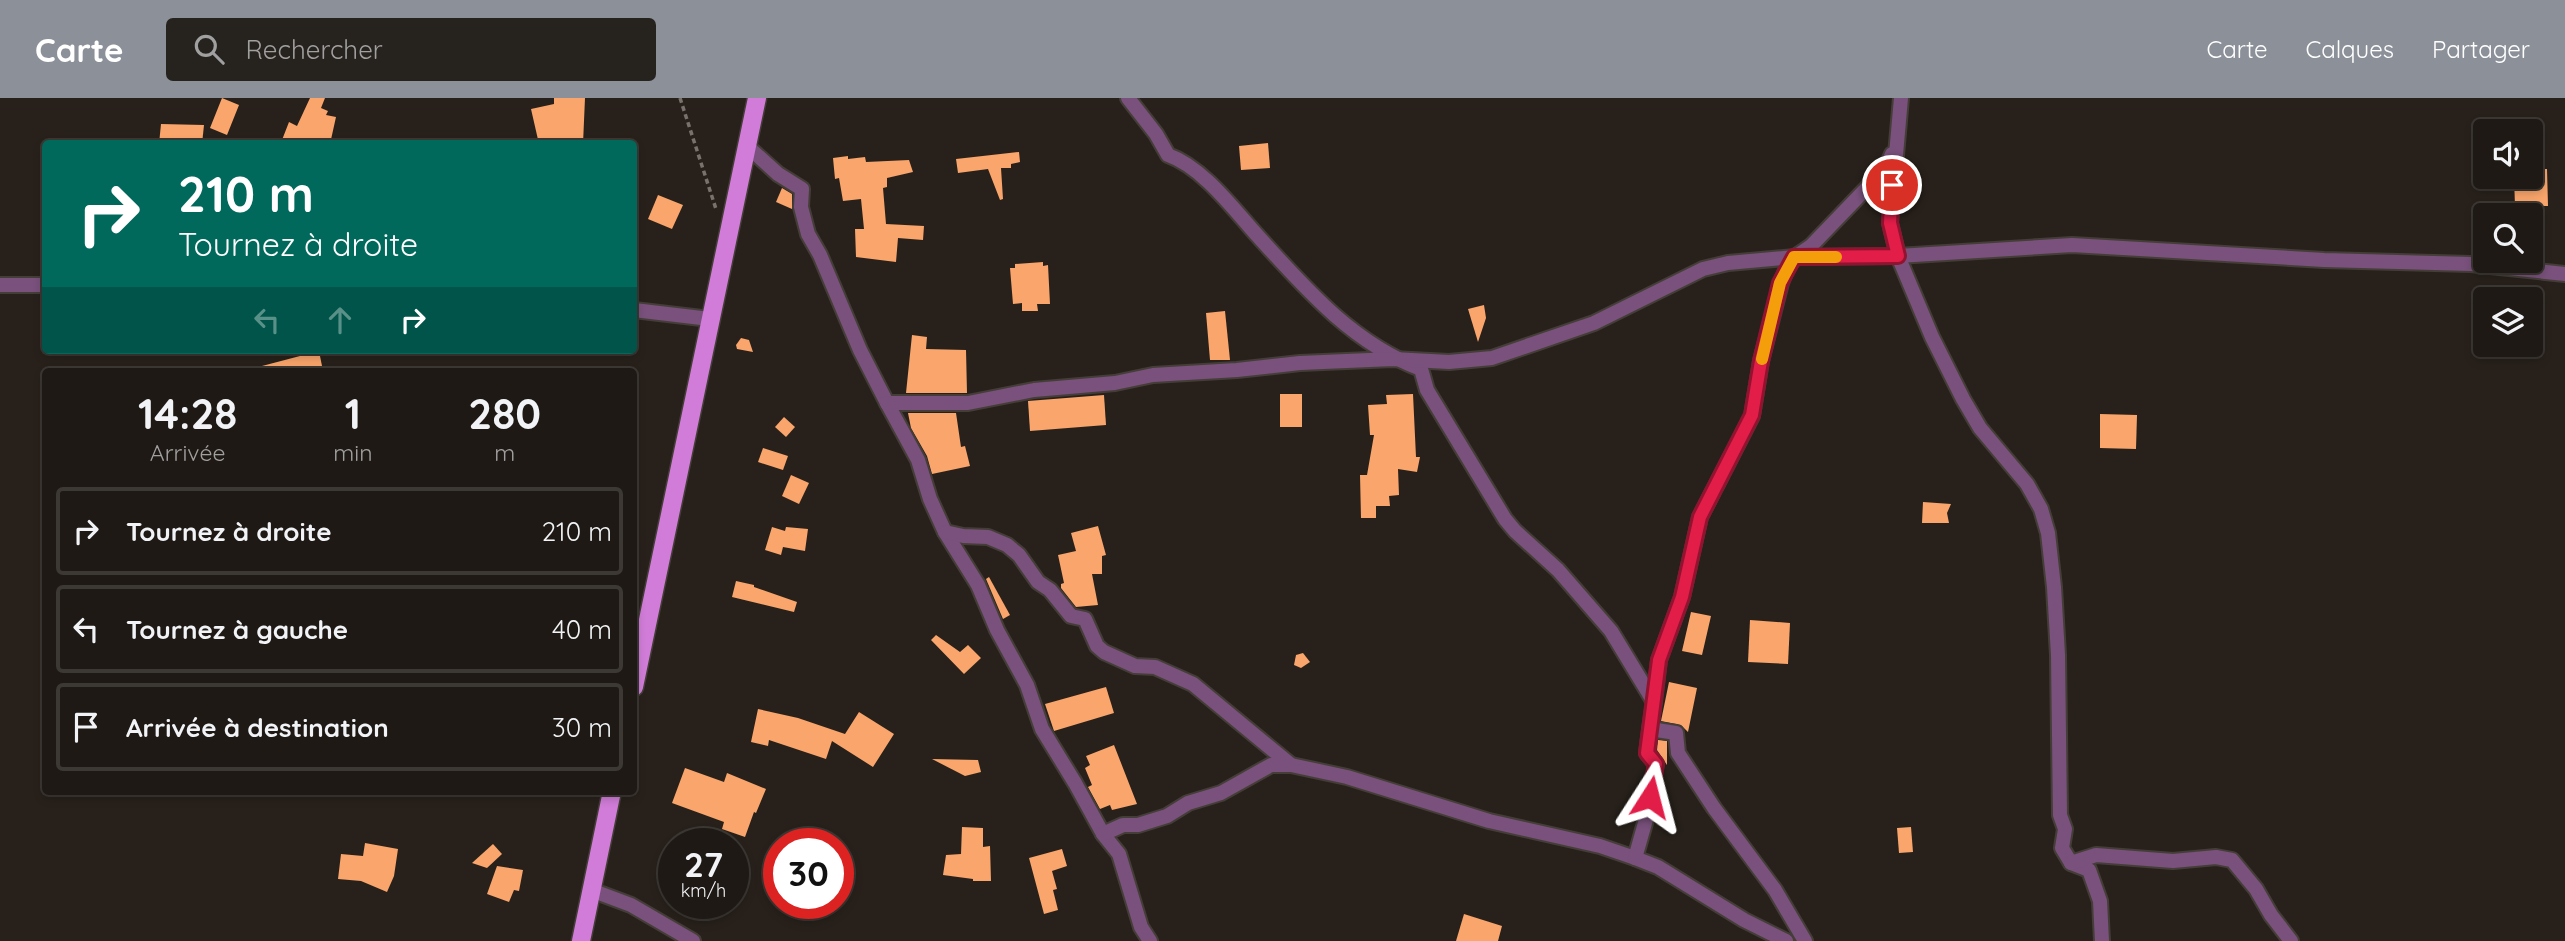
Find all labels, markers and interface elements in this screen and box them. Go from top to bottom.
search box [166,18,656,81]
text: Carte [35,29,124,70]
icon: search [190,30,228,68]
text: Rechercher [246,33,383,66]
text: Carte [2206,34,2268,64]
text: Calques [2306,34,2394,64]
text: Partager [2432,34,2530,64]
map controls [2473,119,2543,357]
button: sound [2473,119,2543,189]
pin [1862,155,1922,215]
text: 210 m [178,163,314,224]
icon: arrive [1873,166,1911,204]
icon: right [63,168,154,259]
button: search [2473,203,2543,273]
text: Tournez à droite [178,224,418,264]
button: layers [2473,287,2543,357]
icon: left [248,301,286,339]
icon: ahead [321,301,359,339]
icon: right [394,301,432,339]
text: 14:28 [138,387,237,440]
text: 1 [345,387,361,440]
text: 280 [468,387,541,440]
text: Arrivée [150,438,225,467]
text: min [333,438,372,467]
text: m [494,438,515,467]
icon: right [67,512,105,550]
text: Tournez à droite [126,515,331,548]
text: 210 m [542,515,612,548]
icon: left [67,610,105,648]
text: Tournez à gauche [126,613,348,646]
text: 40 m [552,613,612,646]
icon: arrive [67,708,105,746]
text: Arrivée à destination [126,711,389,744]
text: 30 m [552,711,612,744]
position arrow [1613,760,1687,834]
speed limit sign: 30 [763,828,854,919]
text: 27 [684,842,723,886]
text: km/h [681,879,726,902]

